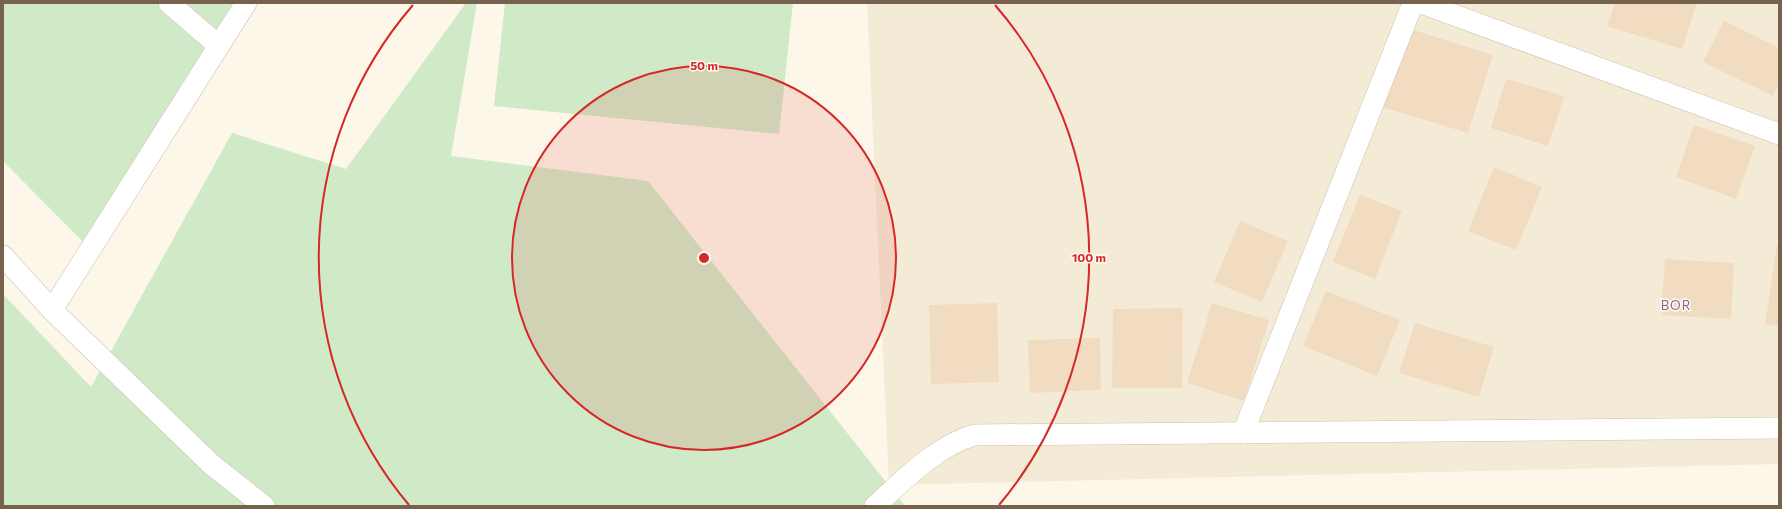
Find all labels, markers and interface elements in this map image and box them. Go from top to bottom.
text: 50 m [690,58,718,72]
text: 100 m [1072,250,1106,264]
centre of rings [697,251,711,265]
district label: BOR [1661,297,1691,313]

